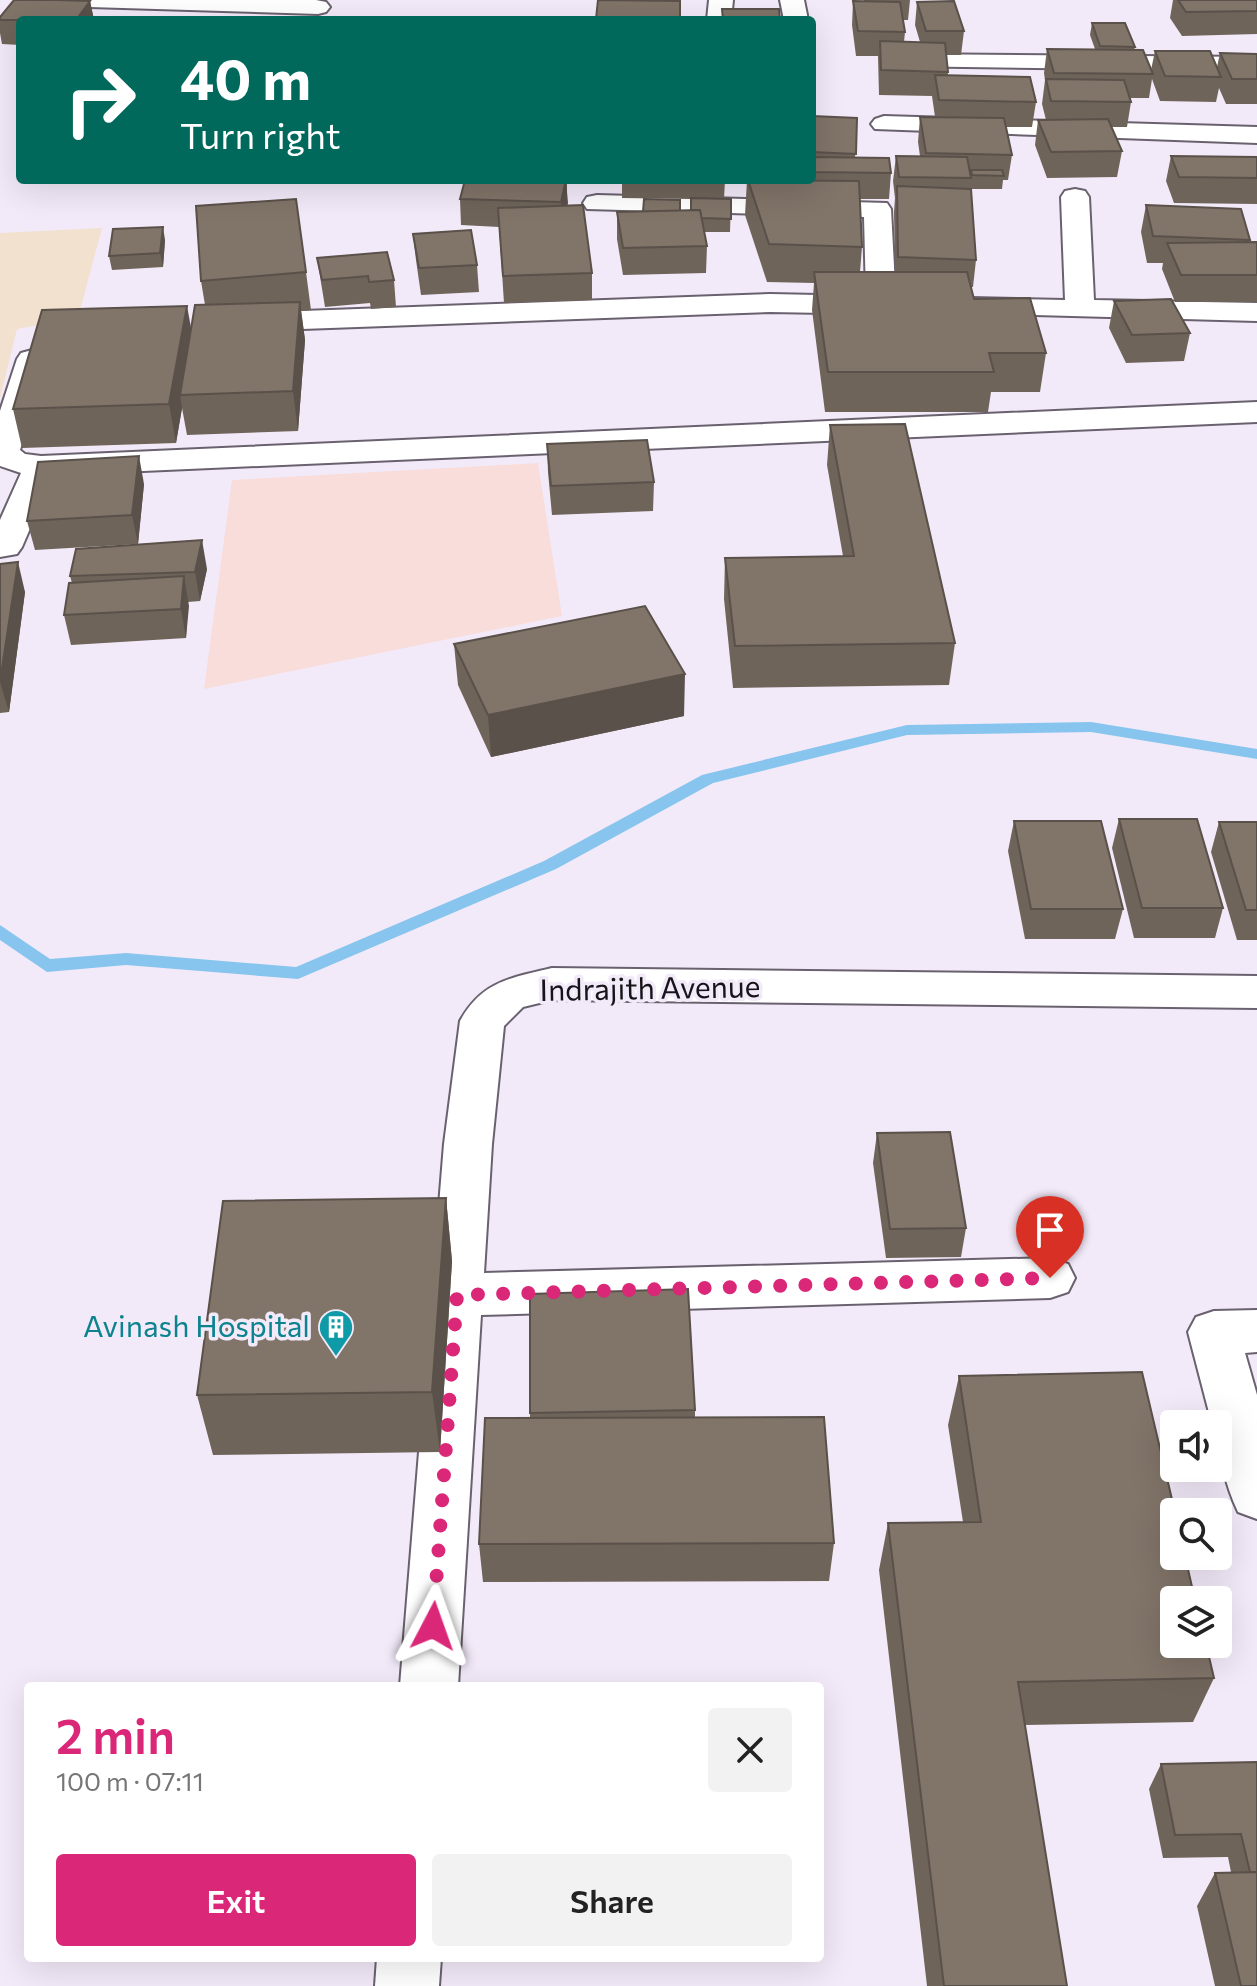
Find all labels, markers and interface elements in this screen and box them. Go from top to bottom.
text: 40 m [180,43,311,112]
icon: right [48,48,152,152]
text: Turn right [180,112,341,156]
street label: Indrajith Avenue [539,966,761,1007]
pin [1016,1196,1084,1278]
icon: arrive [1028,1208,1072,1252]
place label: Avinash Hospital [83,1306,310,1343]
building icon: Avinash Hospital [317,1308,355,1358]
map controls [1160,1410,1232,1658]
button: sound [1160,1410,1232,1482]
button: search [1160,1498,1232,1570]
position arrow [391,1584,475,1668]
button: layers [1160,1586,1232,1658]
text: 2 min [56,1705,175,1764]
button: close [708,1708,792,1792]
text: 100 m · 07:11 [56,1765,204,1796]
button: Exit [56,1854,416,1946]
button: Share [432,1854,792,1946]

